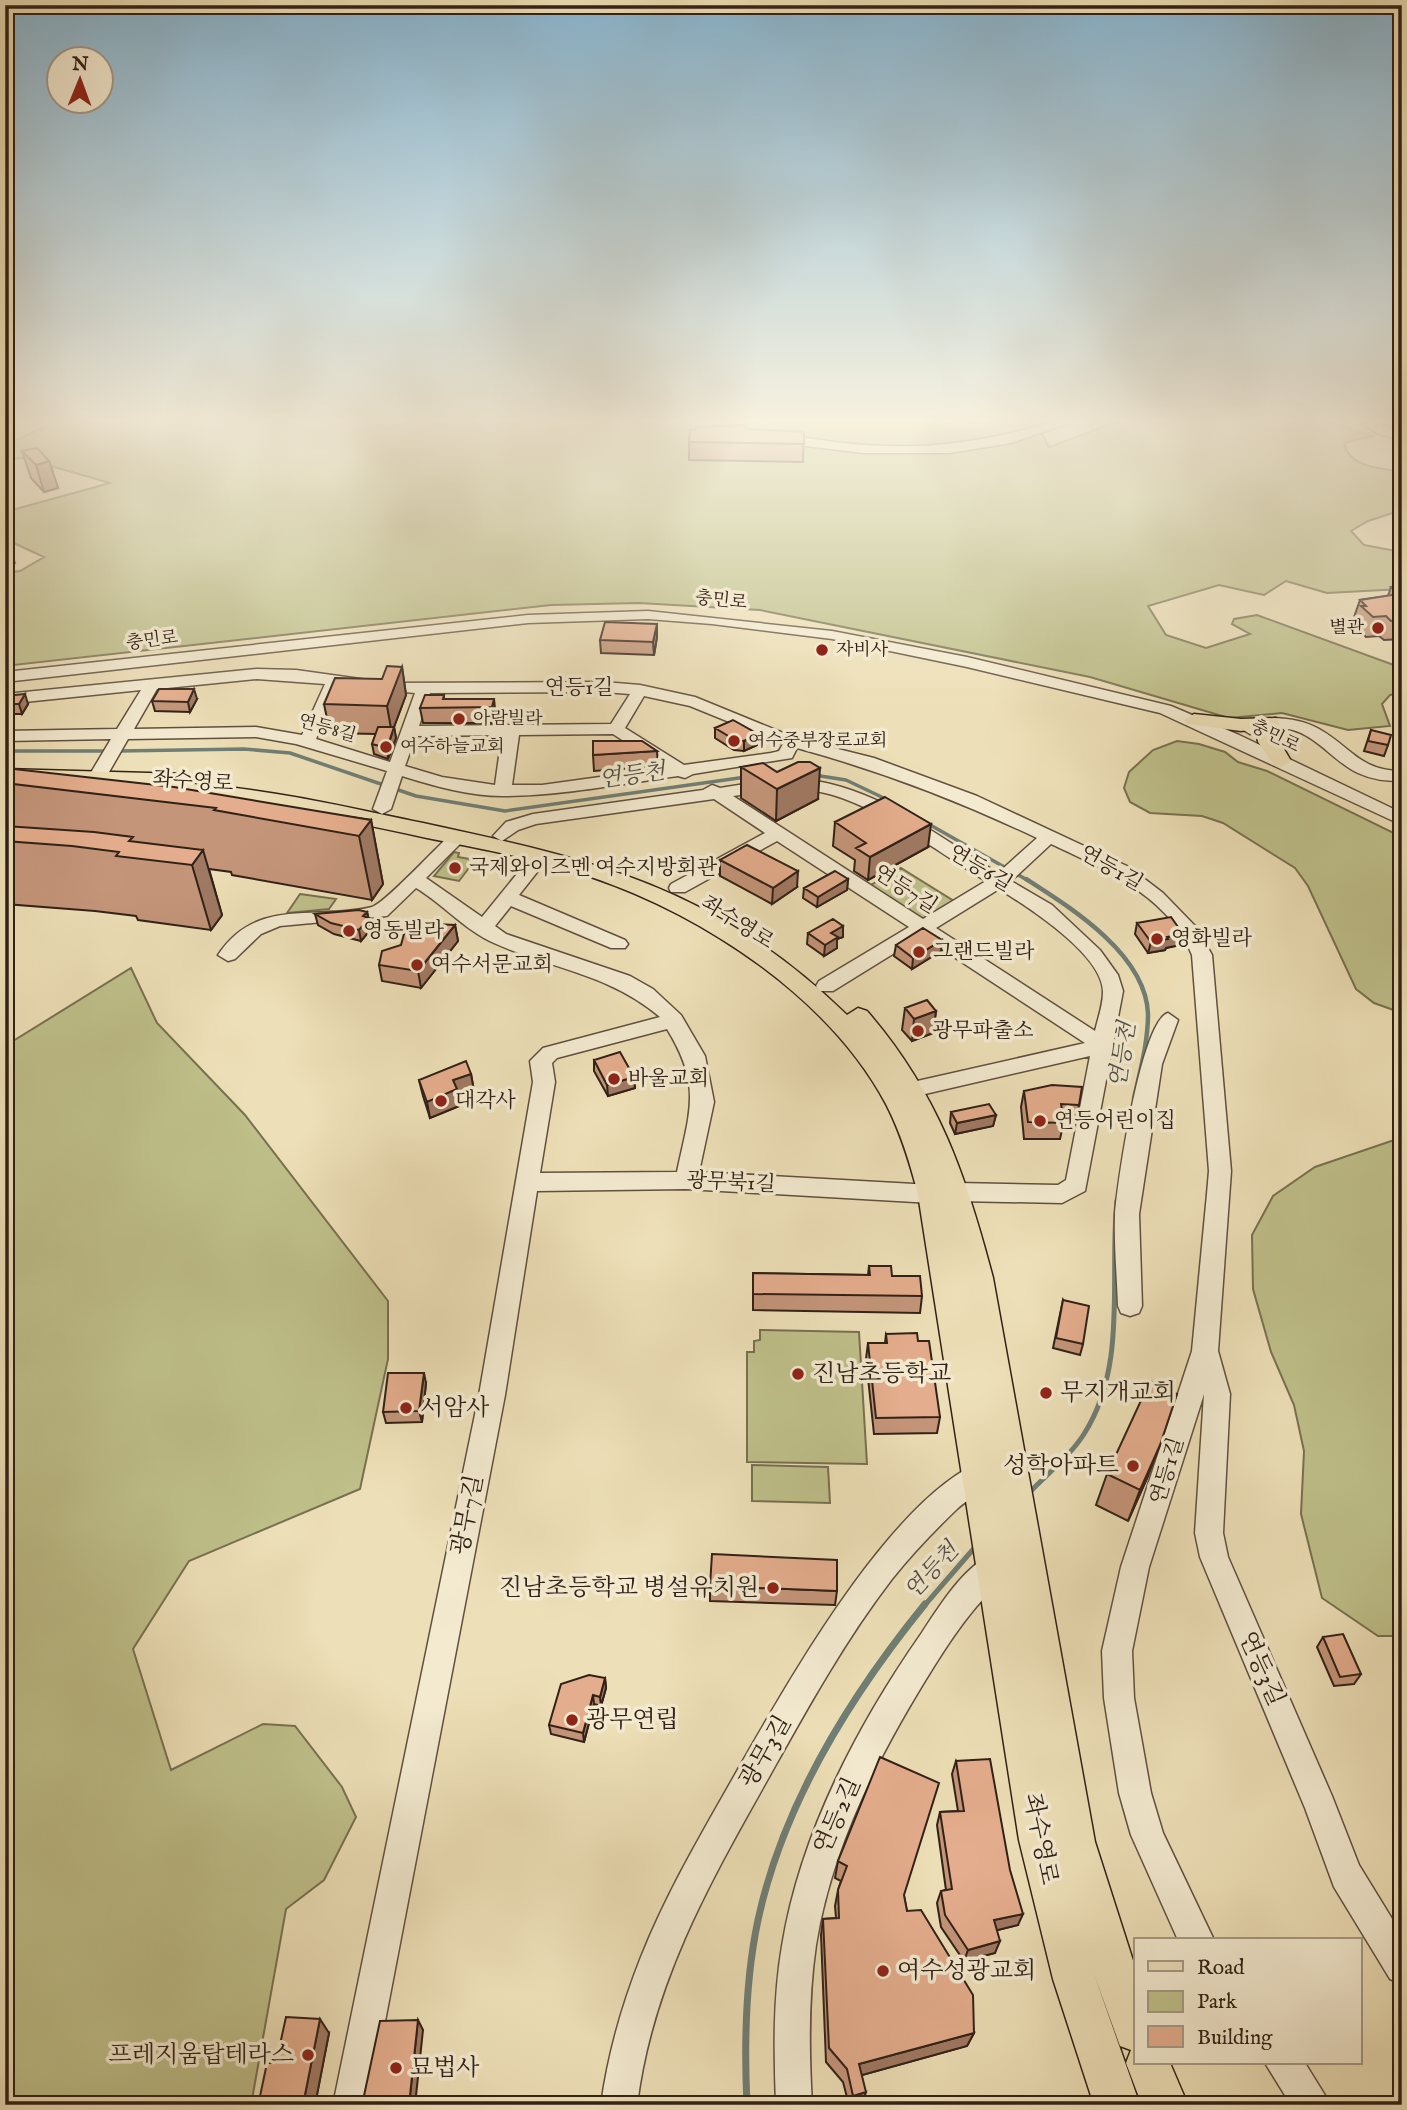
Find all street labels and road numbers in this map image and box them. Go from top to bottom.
street label: 충민로 [694,587,748,615]
street label: 충민로 [125,626,179,656]
street label: 연등1길 [545,675,613,702]
street label: 연등8길 [295,710,359,748]
street label: 충민로 [1247,715,1303,759]
street label: 좌수영로 [152,766,234,798]
street label: 연등6길 [943,839,1017,899]
street label: 연등1길 [1075,840,1147,898]
street label: 연등7길 [868,859,942,921]
street label: 좌수영로 [695,890,779,956]
street label: 광무북1길 [686,1167,776,1199]
street label: 연등1길 [1145,1434,1191,1508]
street label: 광무7길 [445,1472,491,1558]
street label: 연등3길 [1231,1627,1291,1711]
street label: 광무3길 [733,1710,799,1794]
street label: 연등2길 [807,1773,869,1859]
street label: 좌수영로 [1016,1791,1064,1887]

